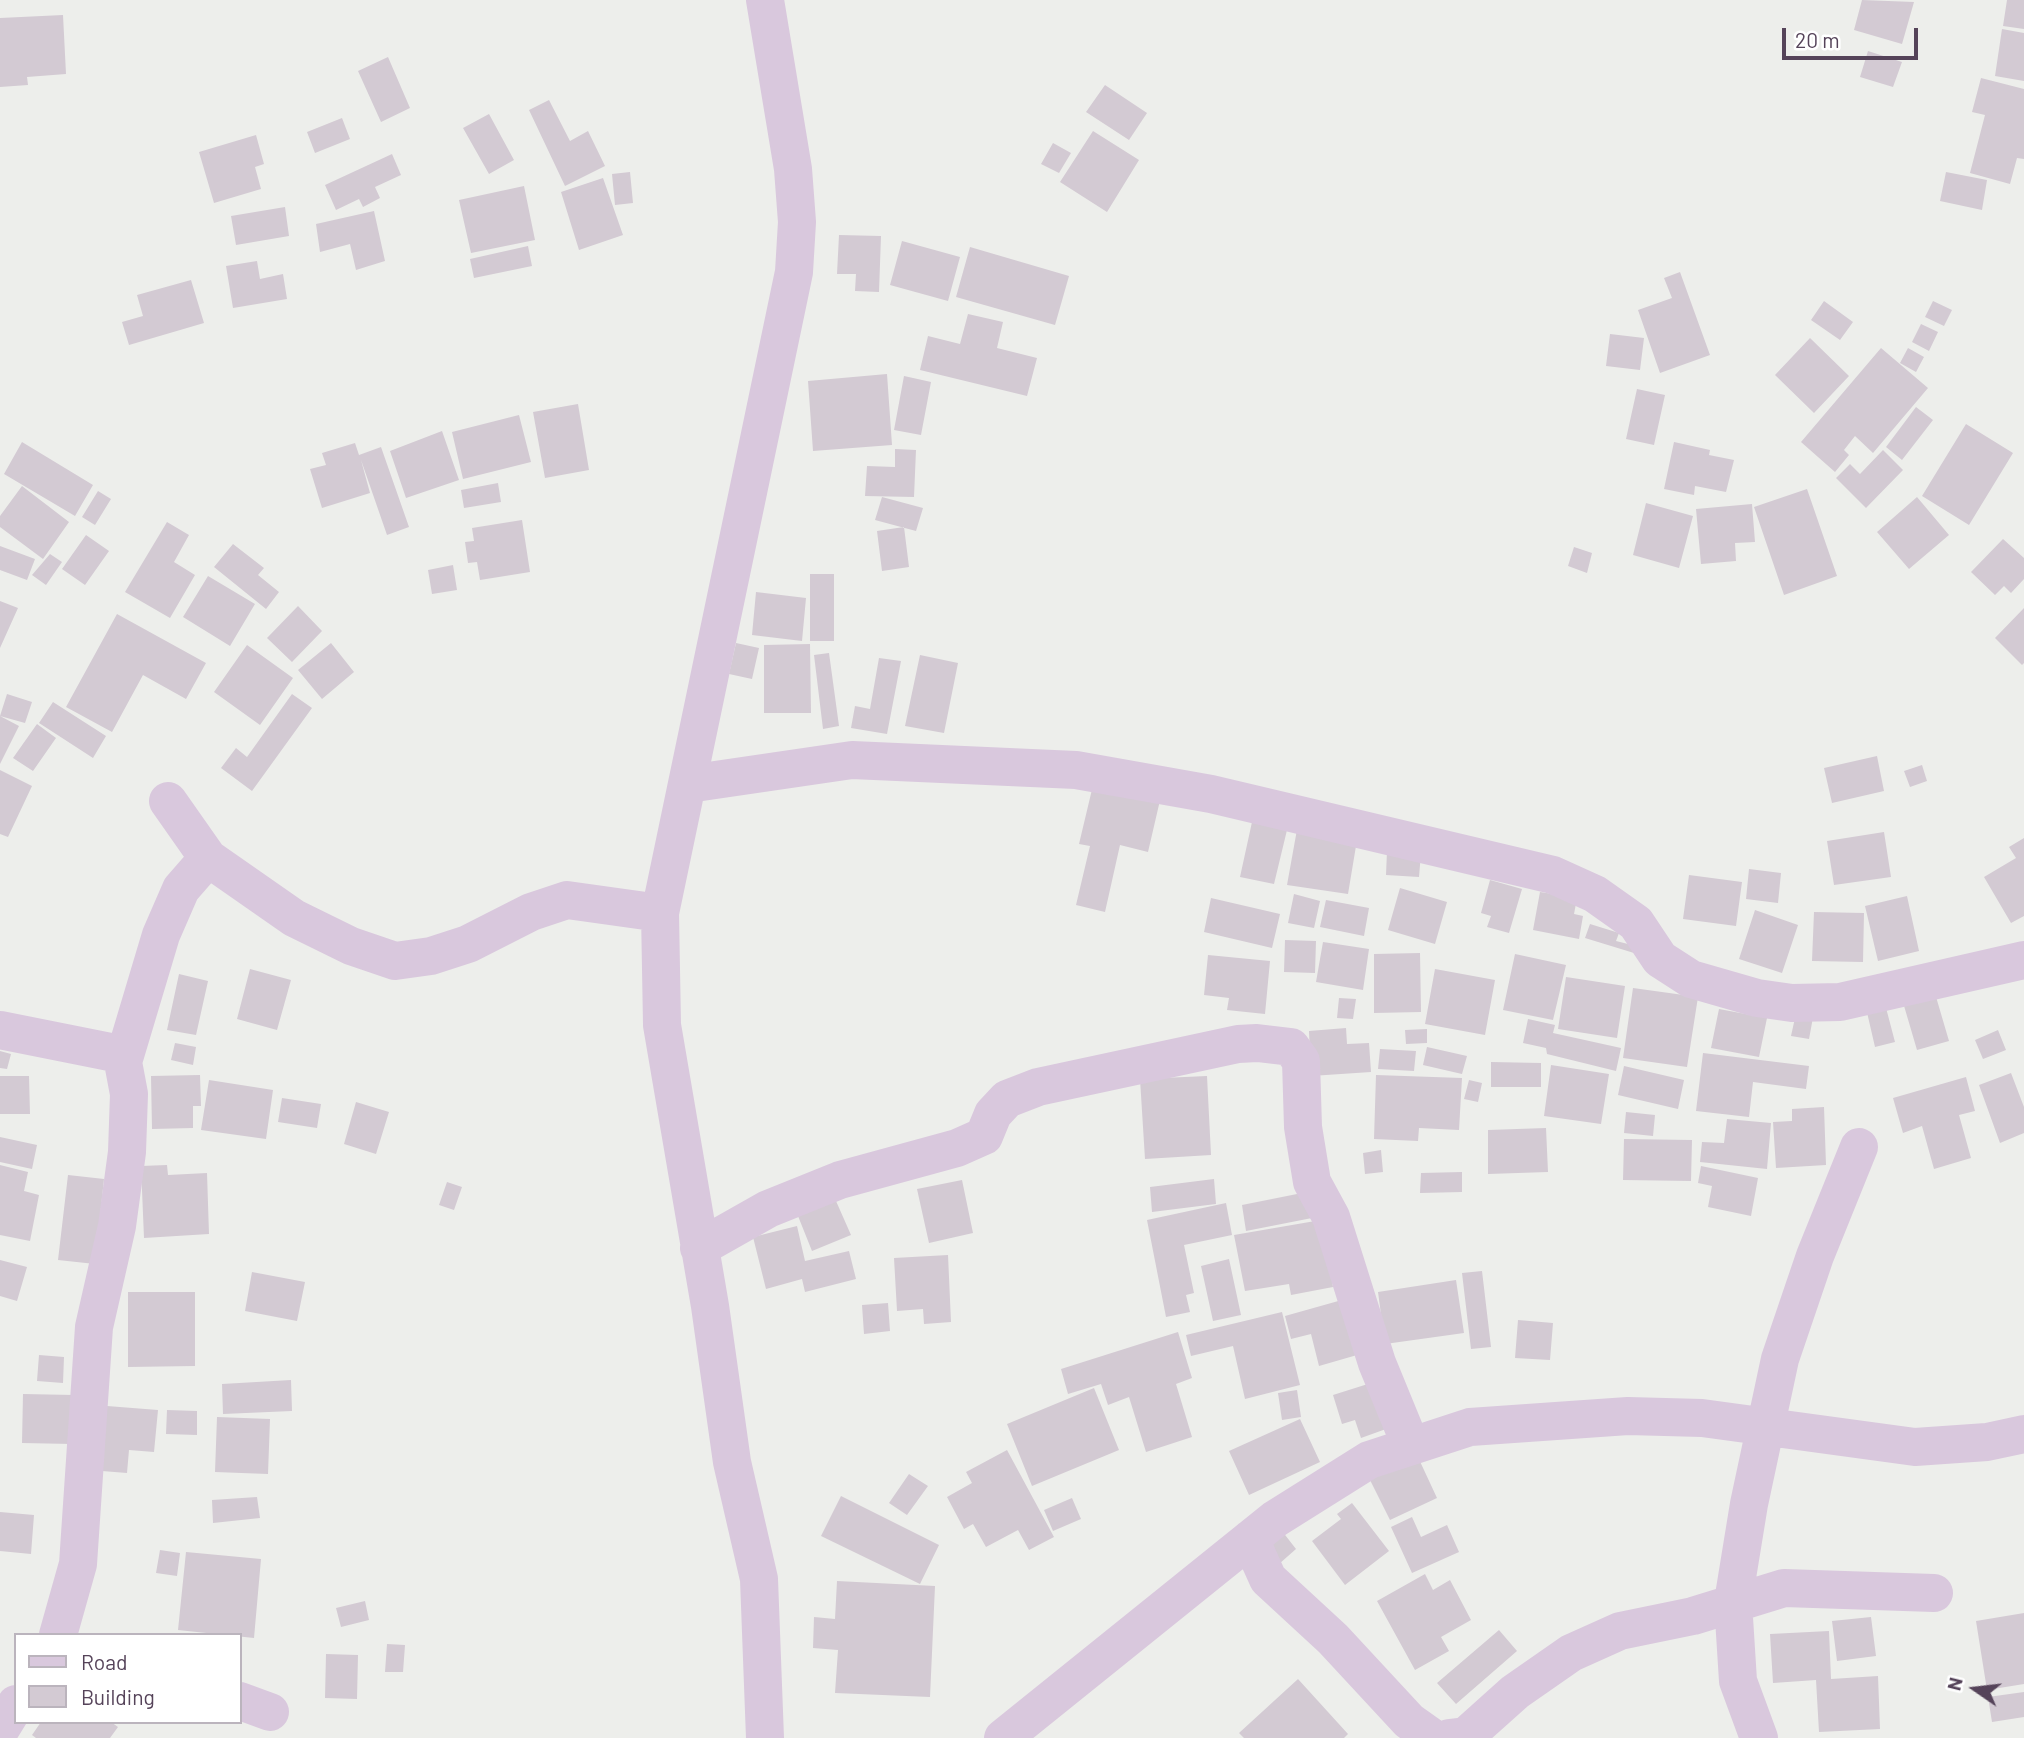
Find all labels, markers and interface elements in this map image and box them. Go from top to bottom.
scale bar [1786,14,1923,58]
text: 20 m [1795,27,1840,52]
legend [14,1633,242,1724]
text: Road [81,1649,127,1674]
north arrow [1940,1654,2010,1724]
text: N [1941,1675,1967,1693]
text: Building [81,1684,155,1709]

